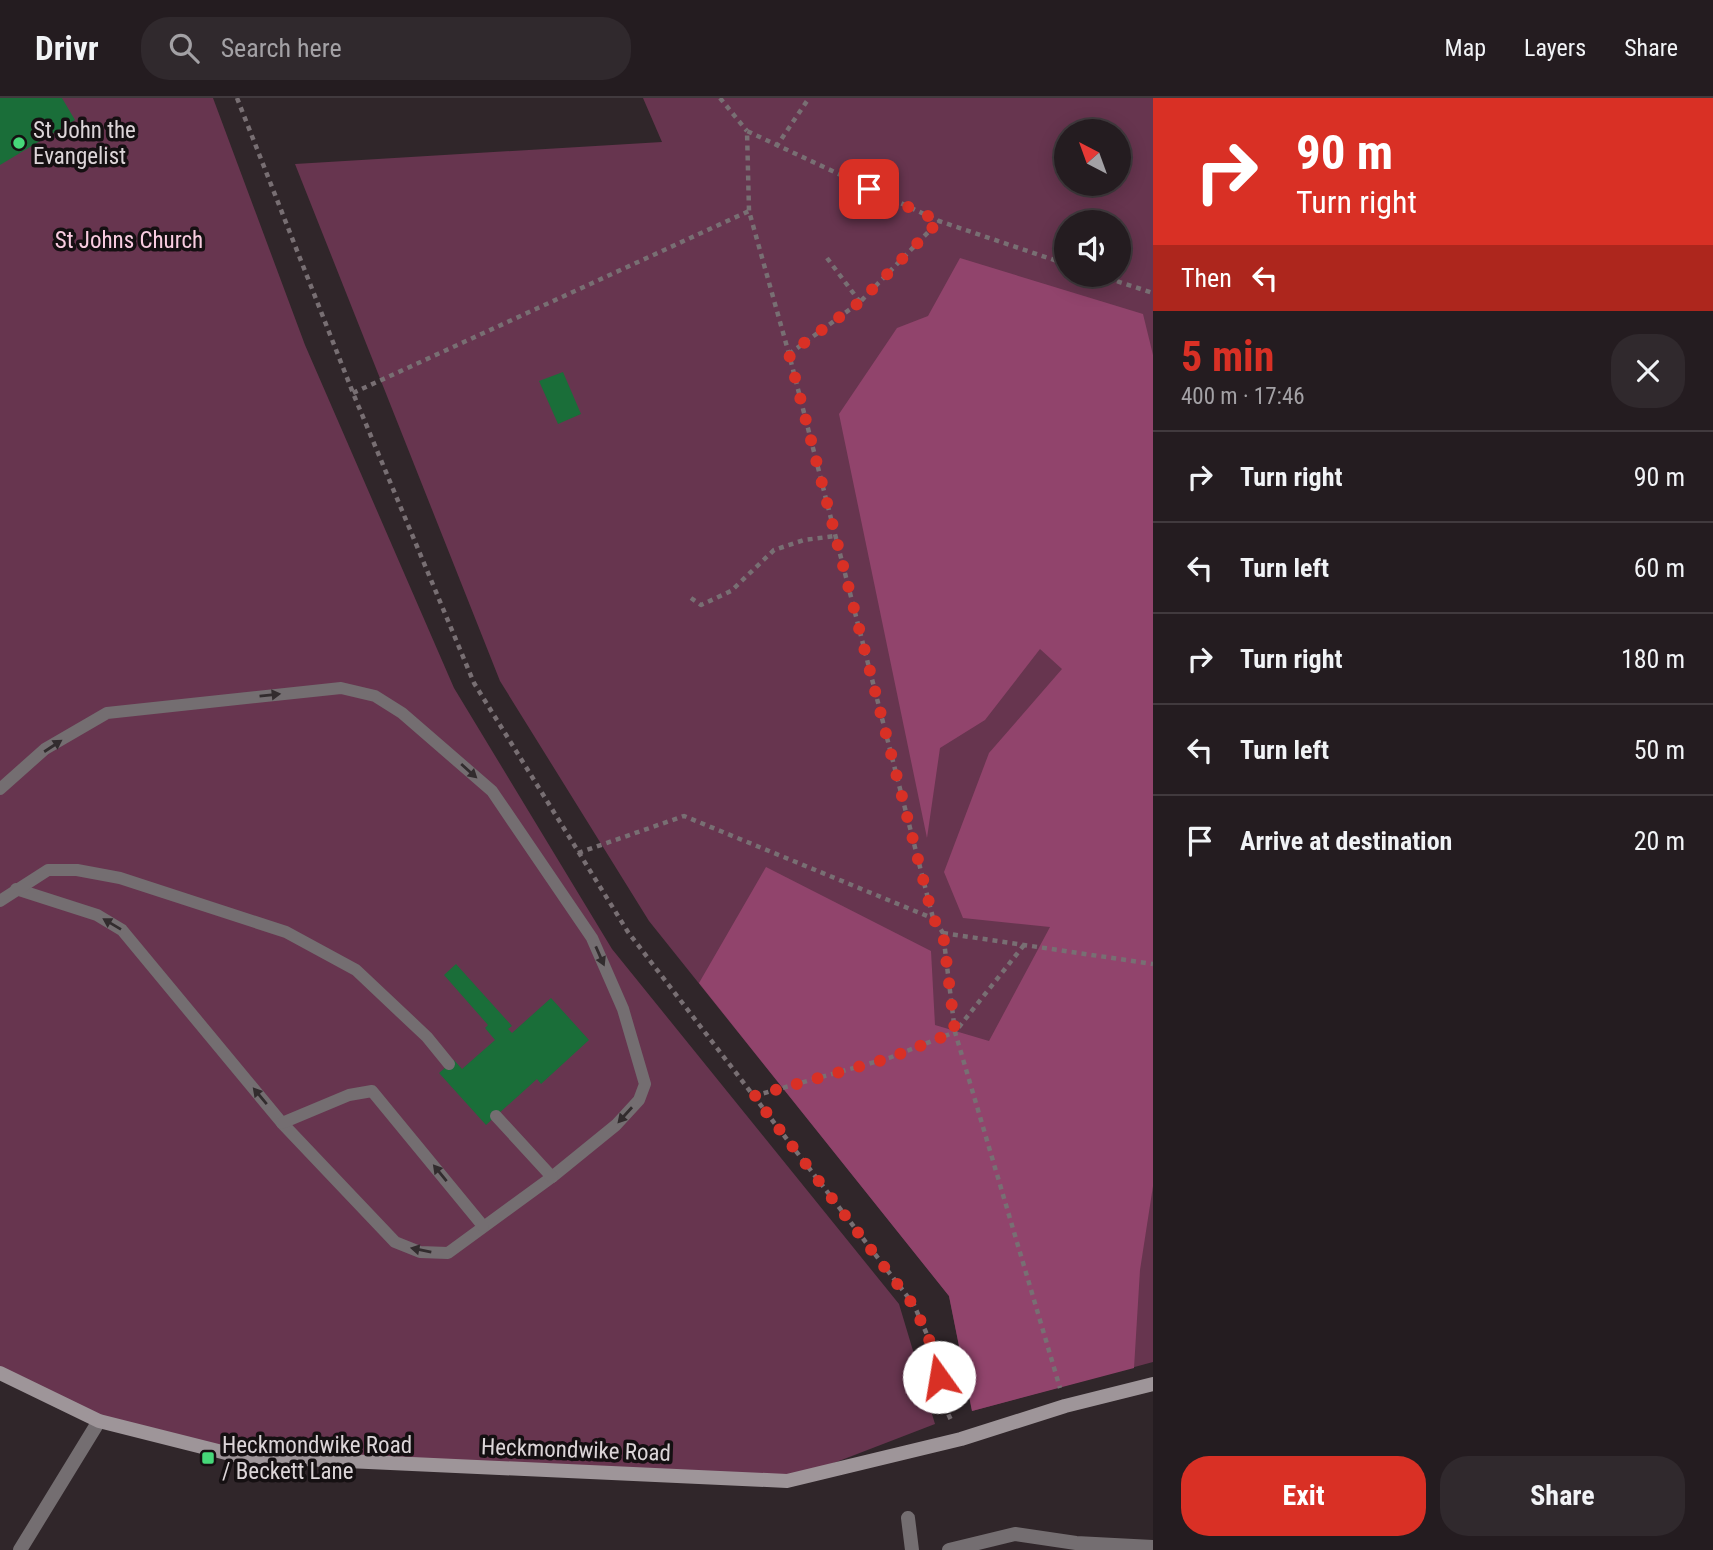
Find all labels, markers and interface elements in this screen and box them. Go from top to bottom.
search box [141,17,631,80]
text: Drivr [35,29,99,68]
icon: search [165,29,203,67]
text: Search here [221,33,342,63]
text: Map [1445,34,1486,62]
text: Layers [1524,34,1586,62]
text: Share [1624,34,1678,62]
place label: St John the Evangelist [33,117,136,170]
north arrow [1054,119,1130,196]
map controls [1054,119,1131,287]
text: 90 m [1296,124,1393,181]
icon: right [1181,126,1272,217]
marker: St John the Evangelist [11,135,27,151]
pin [839,159,899,219]
icon: arrive [850,170,888,208]
text: Turn right [1296,183,1417,221]
button: sound [1054,210,1131,287]
park label: St Johns Church [55,227,203,254]
icon: left [1246,259,1284,297]
text: Then [1181,263,1232,293]
text: 5 min [1181,332,1274,381]
button: close [1611,334,1685,408]
text: 400 m · 17:46 [1181,383,1305,410]
icon: right [1181,458,1219,496]
text: Turn right [1240,462,1342,492]
text: 90 m [1634,462,1685,492]
icon: left [1181,549,1219,587]
text: Turn left [1240,553,1329,583]
text: 60 m [1634,553,1685,583]
icon: right [1181,640,1219,678]
text: Turn right [1240,644,1342,674]
text: 180 m [1621,644,1685,674]
one-way arrow [259,690,281,701]
icon: left [1181,731,1219,769]
text: Turn left [1240,735,1329,765]
text: 50 m [1634,735,1685,765]
one-way arrow [43,739,62,752]
one-way arrow [460,763,477,779]
icon: arrive [1181,822,1219,860]
text: Arrive at destination [1240,826,1452,856]
text: 20 m [1634,826,1685,856]
one-way arrow [102,918,121,930]
one-way arrow [594,946,606,966]
one-way arrow [252,1087,267,1105]
one-way arrow [617,1106,633,1124]
one-way arrow [433,1164,448,1181]
one-way arrow [410,1245,432,1256]
position arrow [902,1340,976,1414]
place label: Heckmondwike Road / Beckett Lane [222,1432,412,1485]
street label: Heckmondwike Road [481,1433,671,1467]
marker: Heckmondwike Road / Beckett Lane [200,1450,216,1466]
button: Exit [1181,1456,1426,1536]
button: Share [1440,1456,1685,1536]

